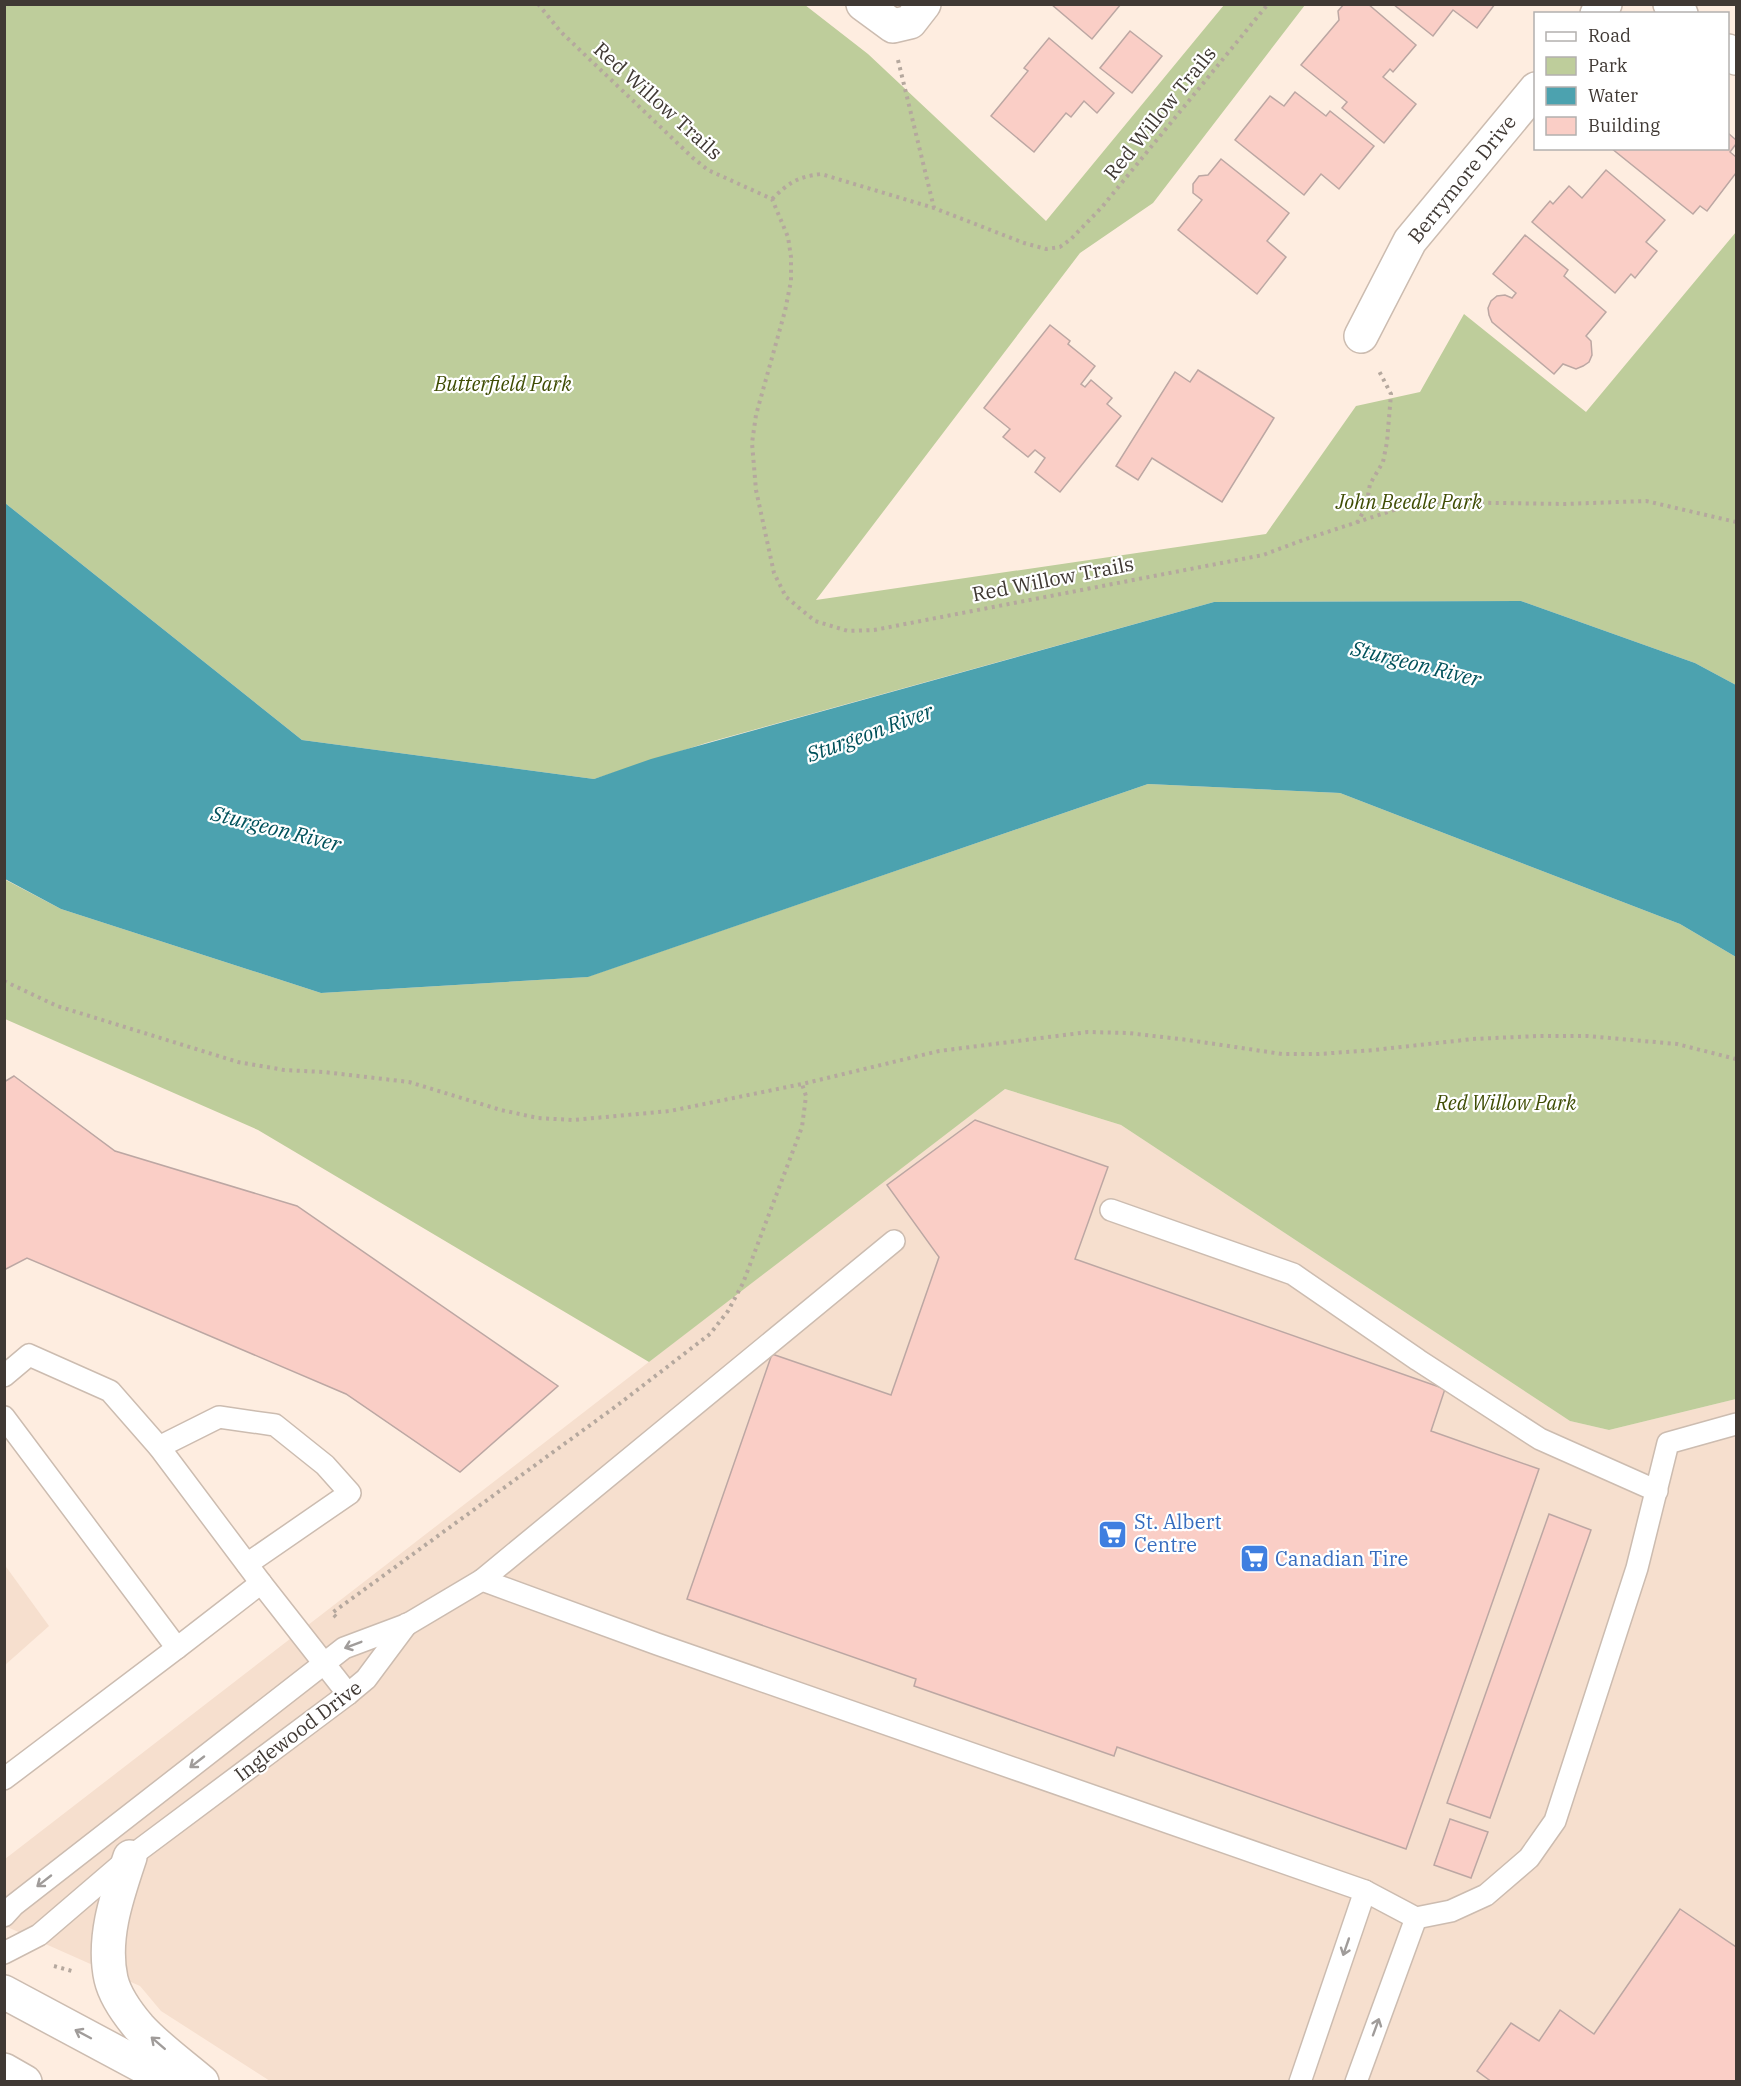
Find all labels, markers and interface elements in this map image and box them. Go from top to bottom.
legend [1534,12,1729,150]
text: Road [1588,24,1631,47]
street label: Red Willow Trails [588,36,728,166]
street label: Red Willow Trails [1097,40,1222,185]
text: Park [1588,54,1628,77]
text: Water [1588,84,1638,107]
street label: Berrymore Drive [1401,109,1522,249]
text: Building [1588,114,1660,137]
park label: Butterfield Park [433,370,572,397]
park label: John Beedle Park [1335,488,1483,515]
street label: Red Willow Trails [970,550,1136,607]
water label: Sturgeon River [1347,633,1485,693]
water label: Sturgeon River [801,696,938,768]
water label: Sturgeon River [207,798,345,858]
park label: Red Willow Park [1435,1089,1577,1116]
place label: St. Albert Centre [1134,1508,1222,1558]
supermarket icon: St. Albert Centre [1097,1518,1129,1550]
supermarket icon: Canadian Tire [1238,1543,1270,1575]
place label: Canadian Tire [1275,1545,1408,1572]
one-way arrow [344,1640,363,1651]
street label: Inglewood Drive [228,1674,367,1787]
one-way arrow [190,1755,206,1768]
one-way arrow [36,1875,52,1888]
one-way arrow [1340,1937,1351,1956]
one-way arrow [1372,2018,1383,2036]
one-way arrow [75,2028,92,2040]
one-way arrow [151,2036,166,2050]

